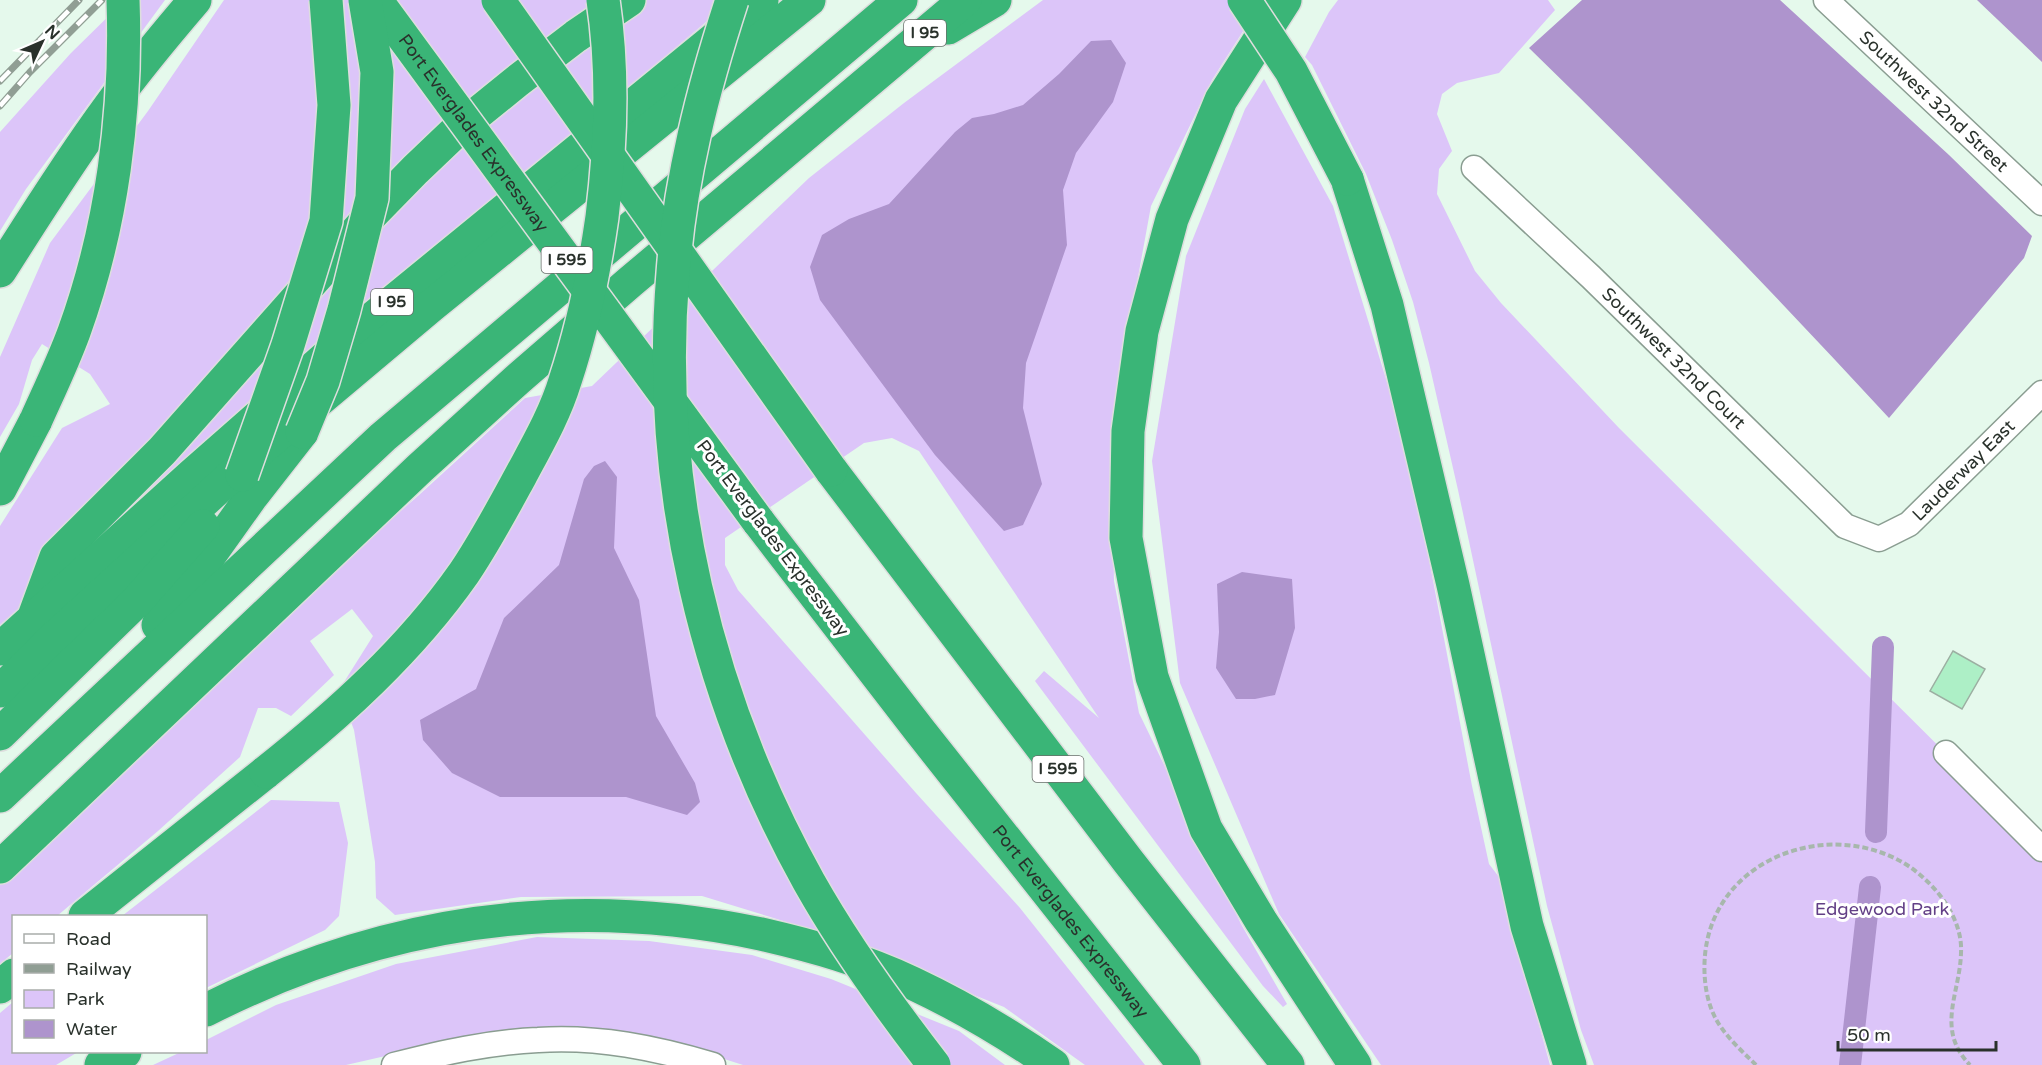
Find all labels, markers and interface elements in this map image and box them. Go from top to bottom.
north arrow [12,12,72,72]
road number: I 95 [904,20,946,46]
text: N [40,21,64,44]
street label: Southwest 32nd Street [1855,26,2013,177]
street label: Port Everglades Expressway [394,30,554,237]
road number: I 595 [542,247,592,273]
street label: Southwest 32nd Court [1597,283,1751,434]
road number: I 95 [371,289,413,315]
street label: Lauderway East [1908,415,2019,526]
street label: Port Everglades Expressway [692,436,854,641]
road number: I 595 [1032,756,1084,782]
street label: Port Everglades Expressway [987,820,1154,1023]
park label: Edgewood Park [1815,898,1949,920]
legend [12,915,207,1053]
text: Road [66,928,111,950]
text: Railway [66,958,132,980]
text: Park [66,988,105,1010]
scale bar [1838,1014,1996,1052]
text: Water [66,1018,117,1040]
text: 50 m [1847,1024,1891,1046]

